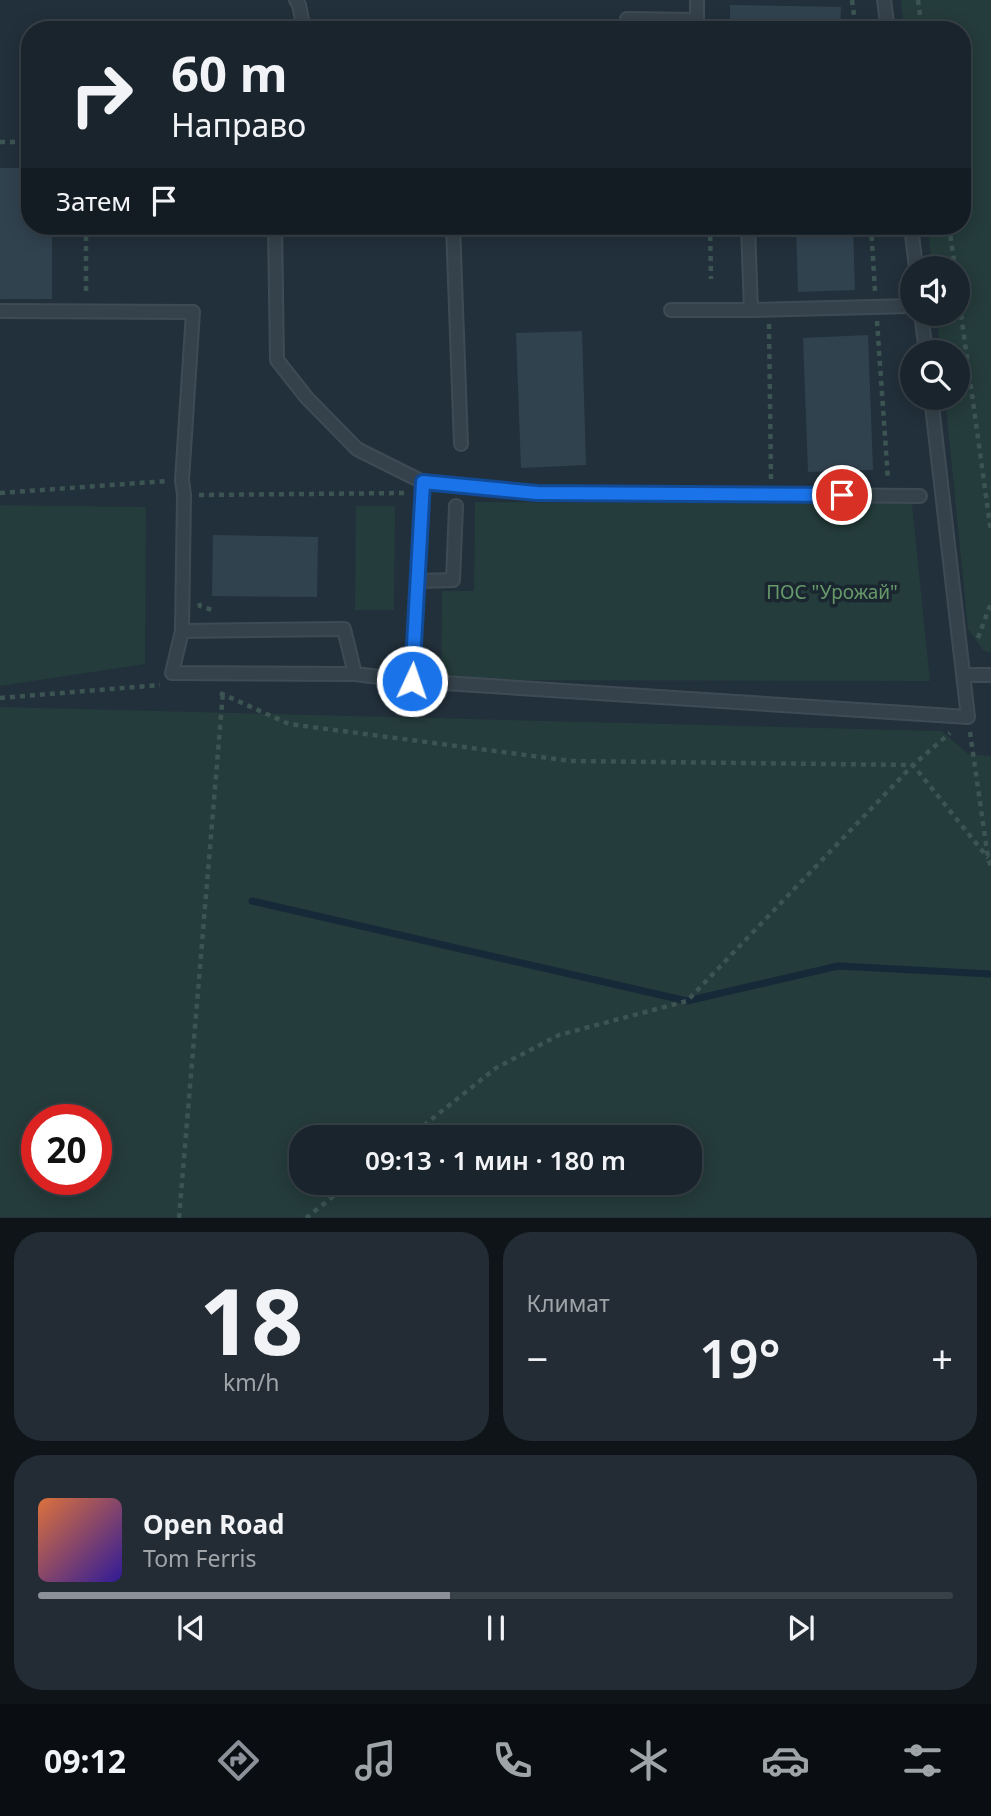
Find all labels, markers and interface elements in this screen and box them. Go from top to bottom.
text: 60 m [171,40,288,106]
icon: right [56,49,147,140]
text: Направо [171,103,306,146]
icon: arrive [145,182,183,220]
text: Затем [56,183,131,219]
map controls [900,256,970,410]
button: sound [900,256,970,326]
button: search [900,340,970,410]
pin [812,465,872,525]
icon: arrive [823,476,861,514]
park label: ПОС "Урожай" [766,579,898,605]
position arrow [375,644,449,718]
speed limit sign: 20 [21,1104,112,1195]
text: 09:13 · 1 мин · 180 m [365,1142,626,1178]
text: 18 [199,1258,303,1382]
text: Климат [527,1287,610,1319]
text: 19° [699,1322,781,1393]
text: − [527,1332,548,1384]
text: + [931,1332,953,1384]
text: km/h [223,1366,280,1398]
text: Open Road [143,1506,285,1542]
text: Tom Ferris [143,1542,256,1574]
icon: previous [172,1609,210,1647]
icon: pause [477,1609,515,1647]
icon: next [782,1609,820,1647]
icon: directions [214,1736,263,1785]
icon: music [351,1736,400,1785]
icon: phone [488,1736,537,1785]
icon: climate [624,1736,673,1785]
icon: car [761,1736,810,1785]
icon: filters [898,1736,947,1785]
text: 09:12 [44,1739,126,1782]

